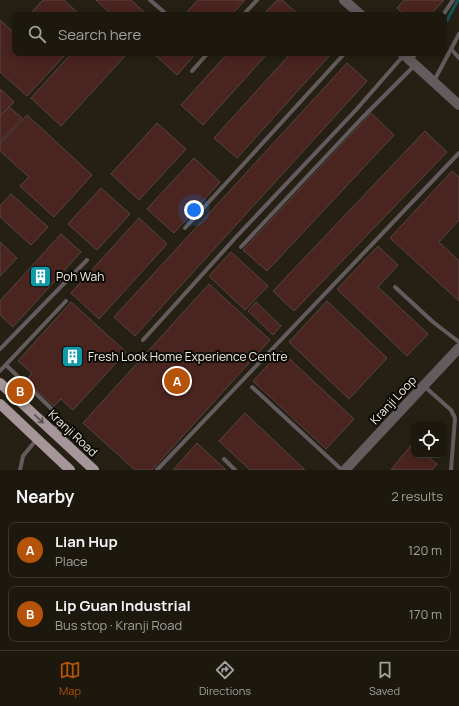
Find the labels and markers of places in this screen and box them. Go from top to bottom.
building icon: Poh Wah [28,263,54,289]
place label: Poh Wah [56,268,104,285]
building icon: Fresh Look Home Experience Centre [59,343,85,369]
place label: Fresh Look Home Experience Centre [88,348,287,365]
pin: A [164,366,190,396]
pin: B [7,376,33,406]

